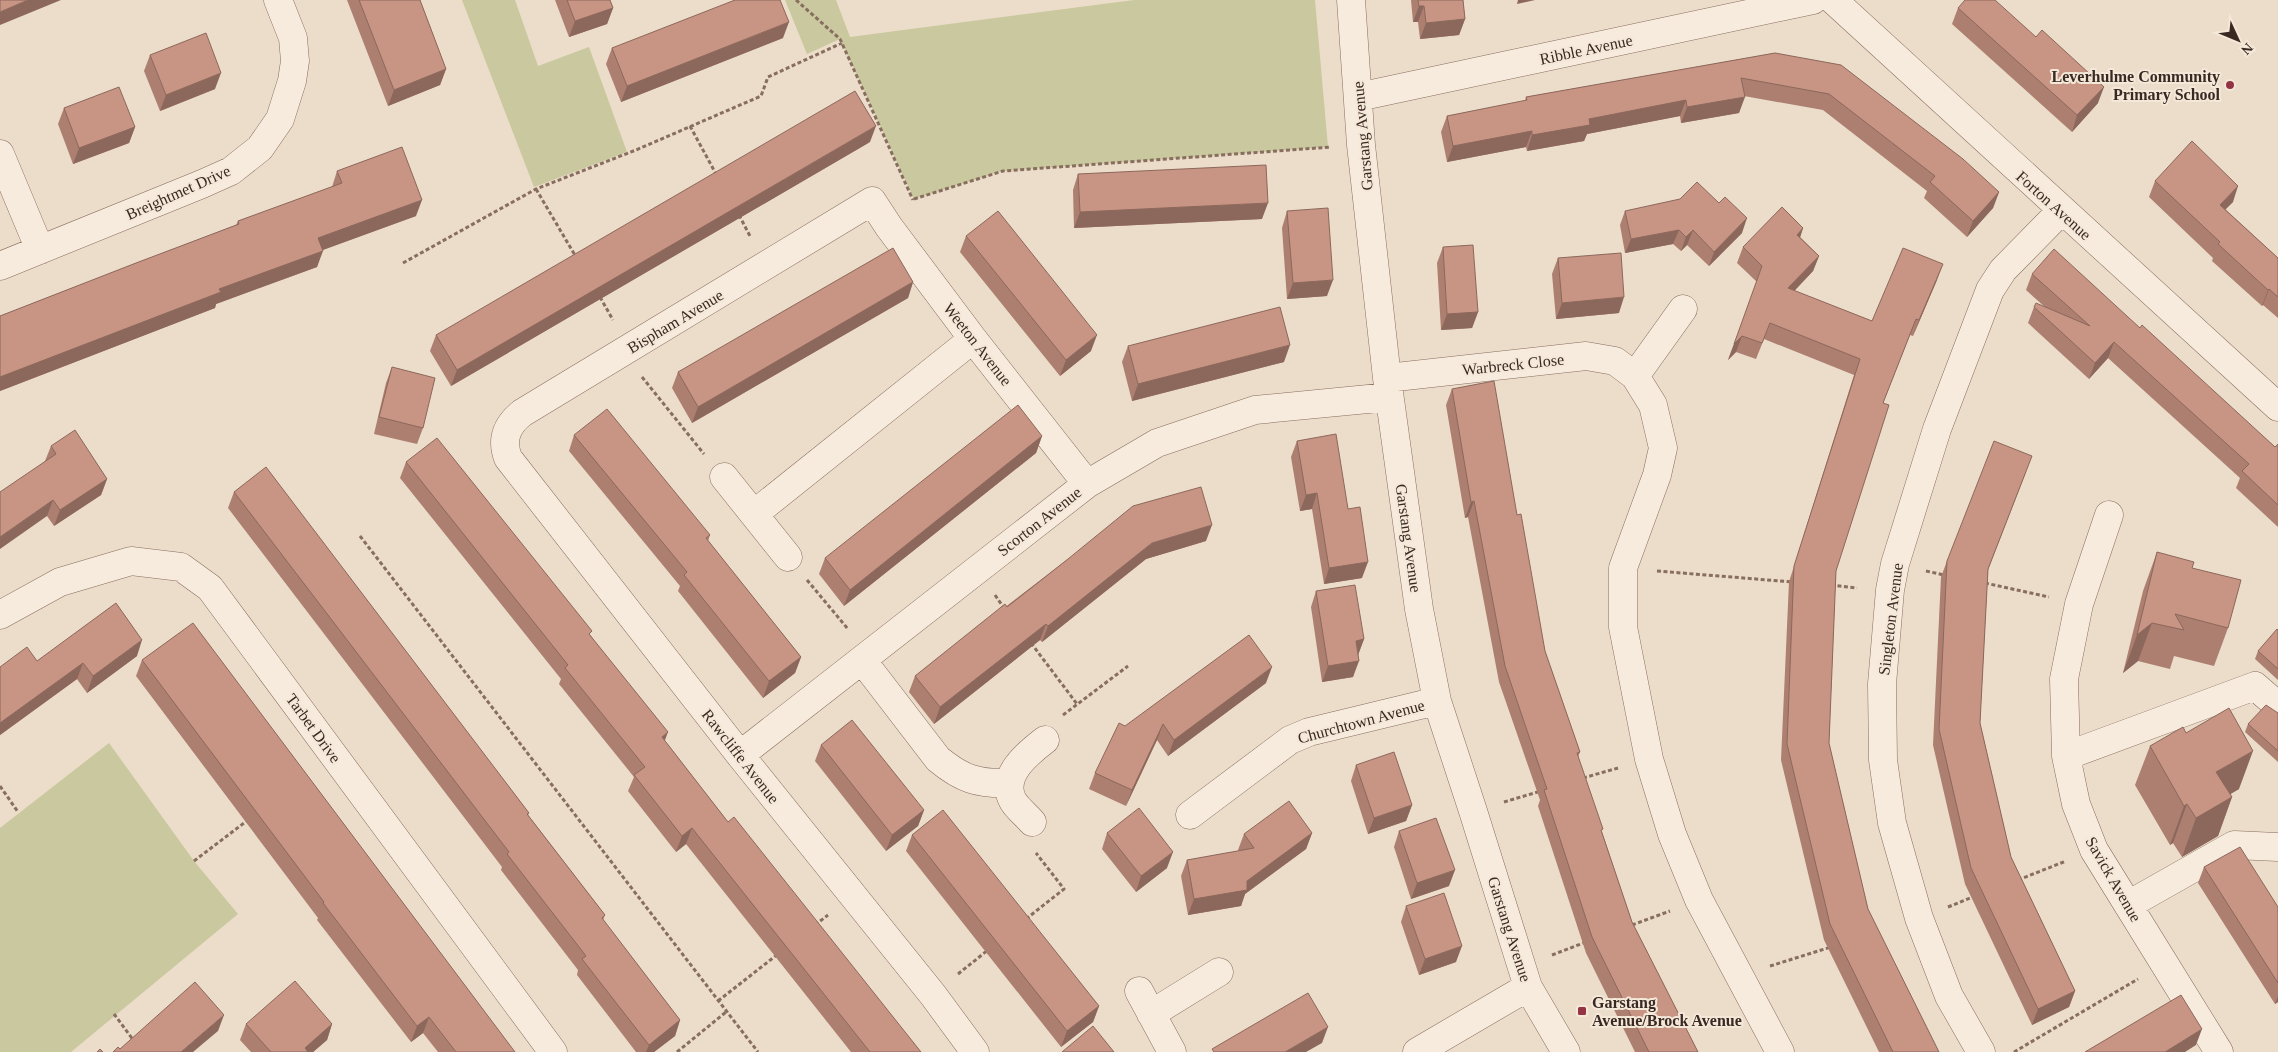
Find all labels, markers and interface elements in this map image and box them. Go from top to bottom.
north arrow [2213,15,2263,65]
street label: Ribble Avenue [1538,31,1634,68]
text: N [2238,40,2256,58]
place label: Leverhulme Community Primary School [2052,68,2221,104]
marker: Leverhulme Community Primary School [2224,79,2236,91]
street label: Garstang Avenue [1349,81,1377,191]
street label: Breightmet Drive [123,162,233,224]
street label: Forton Avenue [2013,167,2094,243]
street label: Bispham Avenue [624,286,727,358]
street label: Weeton Avenue [940,300,1015,389]
street label: Warbreck Close [1461,351,1565,378]
street label: Scorton Avenue [994,483,1085,559]
street label: Garstang Avenue [1391,483,1425,594]
street label: Singleton Avenue [1875,562,1907,676]
street label: Tarbet Drive [283,691,344,766]
street label: Churchtown Avenue [1296,696,1426,747]
street label: Rawcliffe Avenue [699,706,783,807]
street label: Savick Avenue [2082,834,2145,925]
street label: Garstang Avenue [1484,874,1535,984]
place label: Garstang Avenue/Brock Avenue [1592,994,1742,1029]
marker: Garstang Avenue/Brock Avenue [1576,1005,1588,1017]

